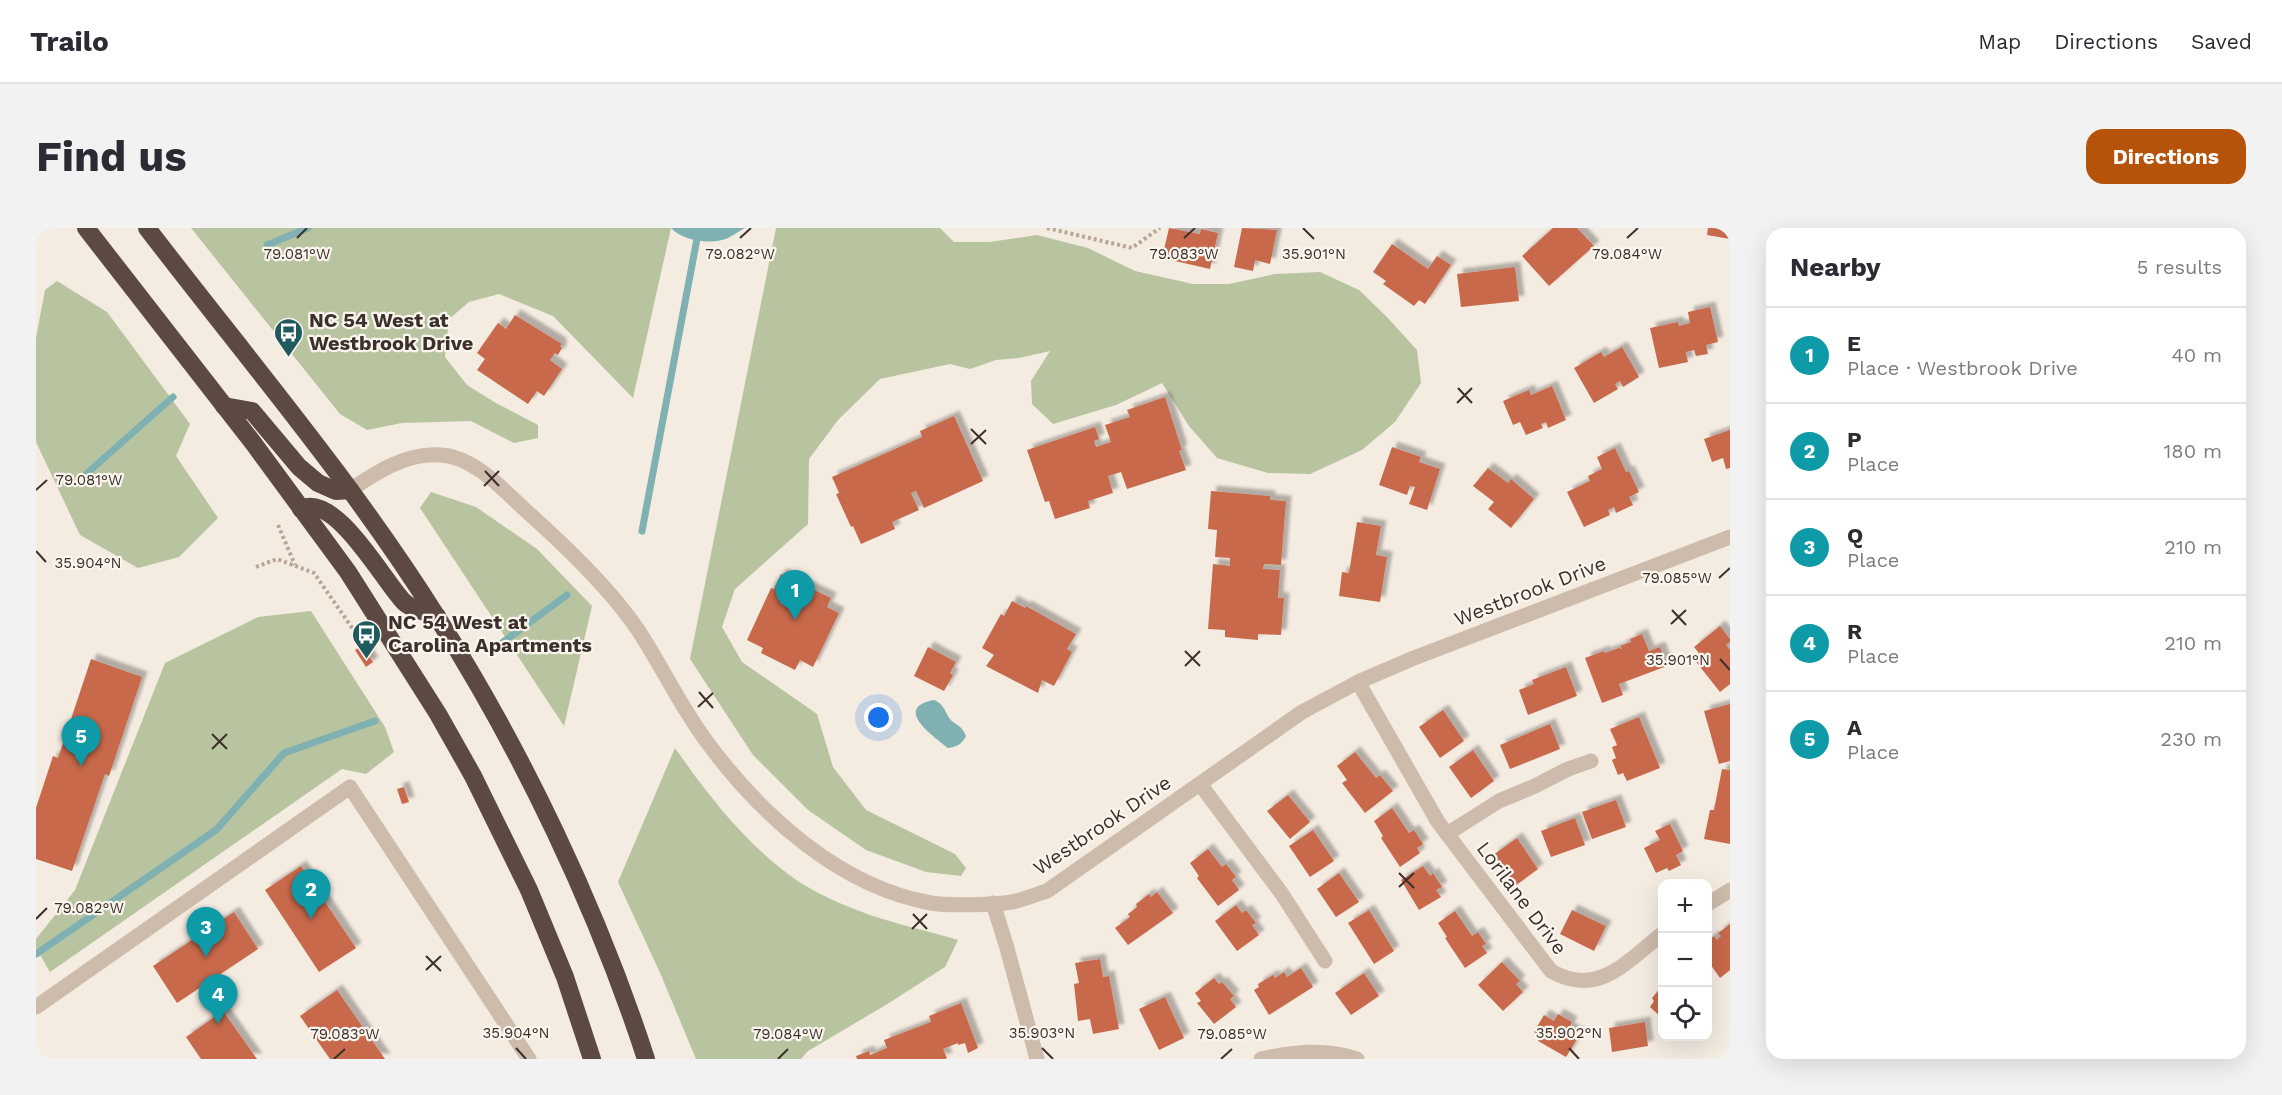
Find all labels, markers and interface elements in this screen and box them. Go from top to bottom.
text: Trailo [30,25,109,58]
text: Map [1978,29,2021,54]
text: Directions [2054,29,2158,54]
text: Saved [2191,29,2252,54]
button: Directions [2086,129,2246,184]
text: Find us [36,132,187,181]
text: 79.081°W [264,245,330,263]
text: 79.082°W [705,245,775,263]
text: 79.083°W [1149,245,1219,263]
text: 35.901°N [1282,245,1346,263]
text: 79.084°W [1592,245,1662,263]
text: Nearby [1790,252,1881,282]
text: 5 results [2137,255,2222,279]
place label: NC 54 West at Westbrook Drive [309,308,473,355]
bus stop icon: NC 54 West at Westbrook Drive [272,316,304,358]
text: E [1847,331,1861,356]
text: 1 [1805,343,1814,367]
text: 40 m [2171,343,2222,367]
text: Place · Westbrook Drive [1847,356,2078,380]
text: P [1847,427,1862,452]
text: 2 [1804,439,1815,463]
text: 180 m [2164,439,2222,463]
text: Place [1847,452,1899,476]
text: 79.081°W [56,471,122,489]
text: Q [1847,523,1863,548]
text: 3 [1804,535,1815,559]
text: 210 m [2164,535,2222,559]
text: Place [1847,548,1899,572]
street label: Westbrook Drive [1451,551,1609,631]
text: 35.904°N [54,554,122,572]
text: 79.085°W [1642,569,1712,587]
pin: 1 [776,570,814,620]
place label: NC 54 West at Carolina Apartments [388,610,592,657]
bus stop icon: NC 54 West at Carolina Apartments [351,618,383,660]
text: R [1847,619,1862,644]
text: 4 [1803,631,1816,655]
text: 210 m [2164,631,2222,655]
text: Place [1847,644,1899,668]
text: 35.901°N [1646,651,1710,669]
your location [864,703,893,732]
text: A [1847,715,1862,740]
pin: 5 [62,716,100,766]
text: 5 [1804,727,1815,751]
text: 230 m [2160,727,2222,751]
text: Place [1847,740,1899,764]
street label: Westbrook Drive [1029,770,1175,880]
street label: Lorilane Drive [1472,837,1572,959]
pin: 2 [292,870,330,919]
map controls [1658,879,1712,1041]
button: + [1658,879,1712,933]
text: 79.082°W [54,899,124,917]
pin: 3 [186,908,226,957]
button: − [1658,933,1712,987]
pin: 4 [198,974,237,1024]
button: locate [1658,987,1712,1041]
text: 35.904°N [482,1024,550,1042]
text: 35.903°N [1009,1024,1075,1042]
text: 35.902°N [1536,1024,1602,1042]
text: 79.083°W [310,1025,380,1043]
text: 79.084°W [753,1025,823,1043]
text: 79.085°W [1197,1025,1267,1043]

